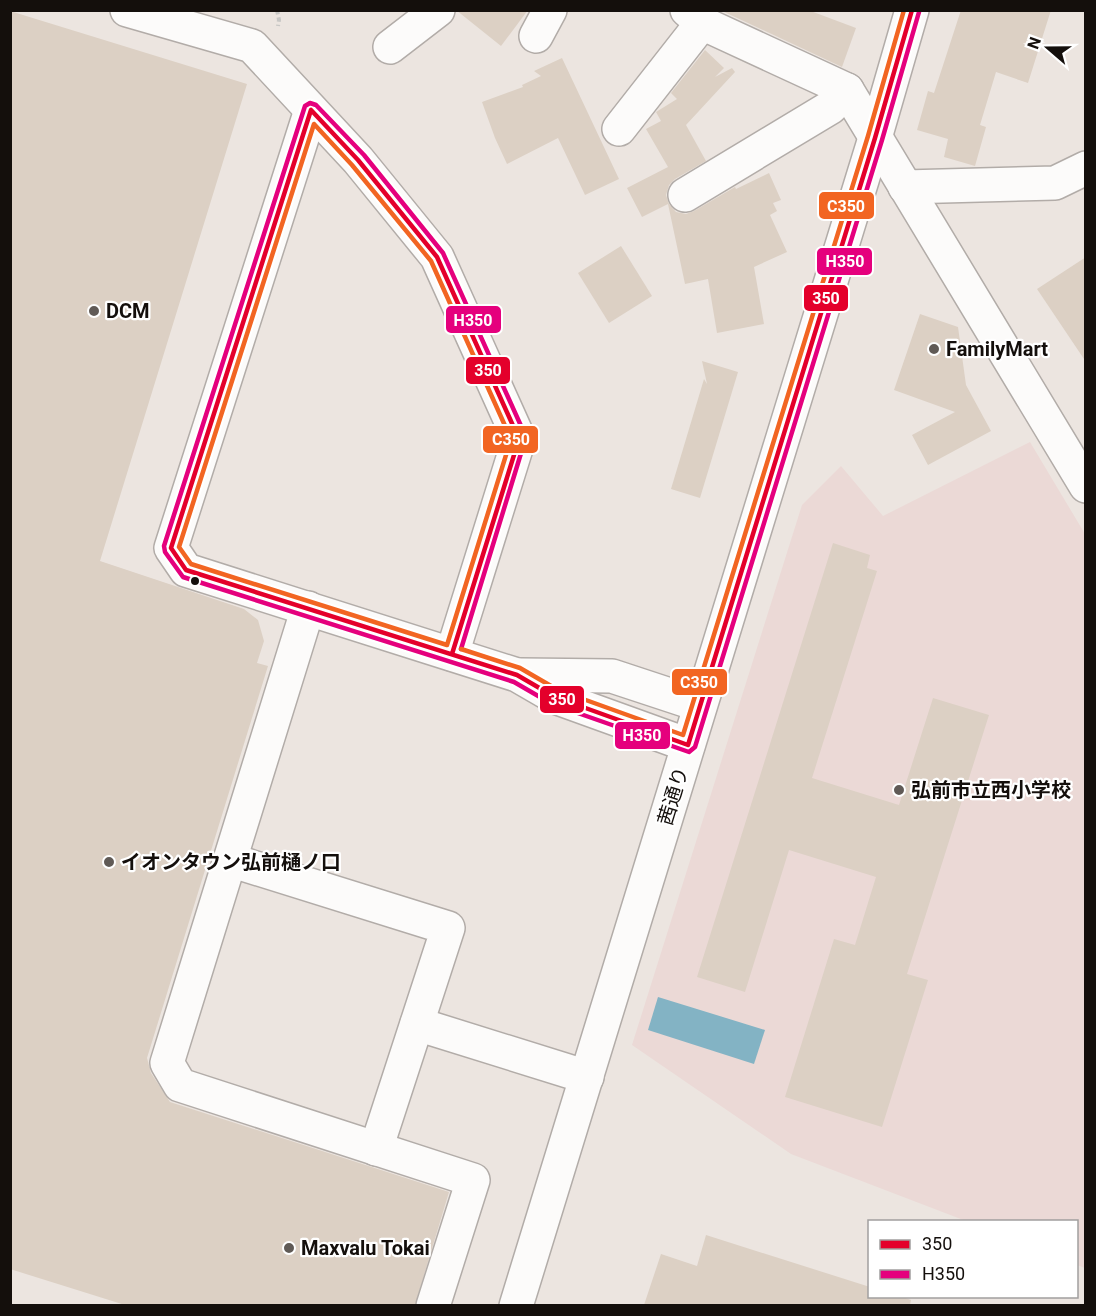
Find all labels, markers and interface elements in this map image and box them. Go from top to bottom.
north arrow [1018,18,1078,78]
text: N [1024,34,1045,52]
line badge: C350 [818,191,875,220]
text: C350 [827,197,865,216]
line badge: H350 [816,247,873,276]
text: H350 [826,252,864,271]
line badge: 350 [803,284,849,312]
text: 350 [812,289,840,308]
place label: DCM [106,299,150,323]
marker: DCM [87,304,101,318]
line badge: H350 [445,305,502,334]
text: H350 [454,311,492,330]
place label: FamilyMart [946,337,1048,361]
marker: FamilyMart [927,342,941,356]
line badge: 350 [465,356,511,385]
text: 350 [474,361,502,380]
line badge: C350 [482,425,539,454]
text: C350 [492,430,530,449]
unlabelled marker [189,575,201,587]
line badge: C350 [671,668,728,696]
text: C350 [680,673,718,692]
line badge: 350 [539,685,585,714]
text: 350 [548,690,576,709]
line badge: H350 [614,721,671,750]
text: H350 [623,726,661,745]
street label: 茜通り [653,764,693,828]
place label: 弘前市立西小学校 [911,778,1071,802]
marker: 弘前市立西小学校 [892,783,906,797]
place label: イオンタウン弘前樋ノ口 [121,850,341,874]
marker: イオンタウン弘前樋ノ口 [102,855,116,869]
legend [868,1220,1078,1298]
text: 350 [922,1233,952,1254]
place label: Maxvalu Tokai [301,1236,430,1260]
marker: Maxvalu Tokai [282,1241,296,1255]
text: H350 [922,1263,965,1284]

